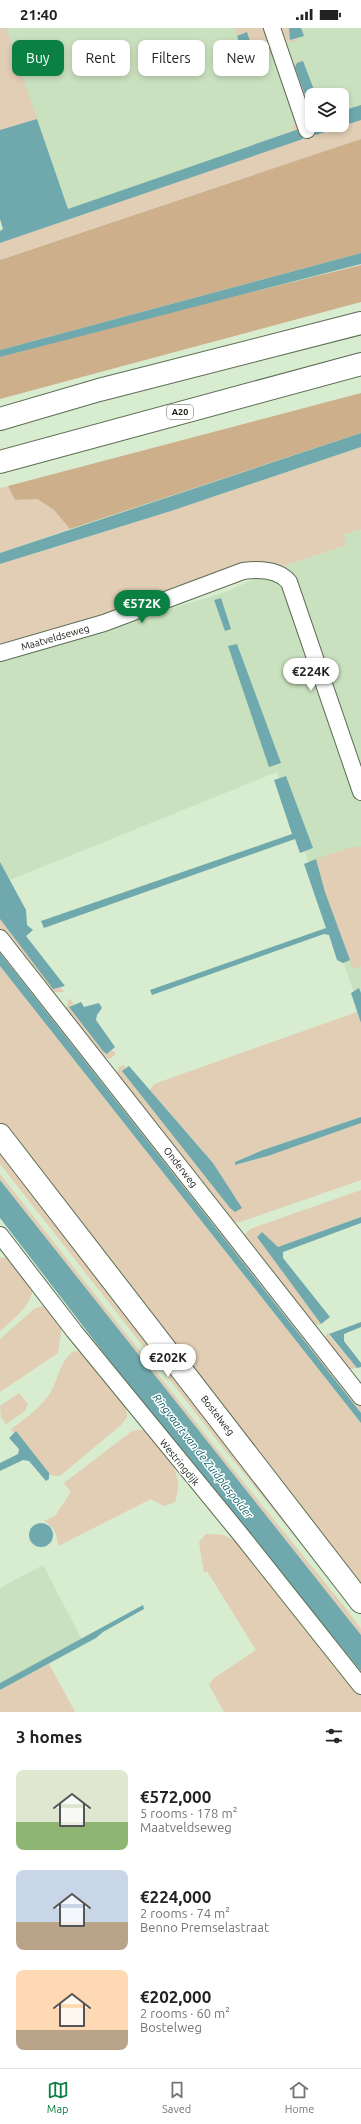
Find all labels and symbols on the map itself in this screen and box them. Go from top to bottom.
road number: A20 [167,405,193,419]
pin: €572K [114,590,170,624]
street label: Maatveldseweg [20,622,91,653]
pin: €224K [283,658,339,692]
street label: Onderweg [162,1145,200,1190]
pin: €202K [140,1344,196,1378]
water label: Ringvaart van de Zuidplaspolder [151,1391,256,1521]
street label: Bostelweg [199,1393,237,1437]
street label: Westringdijk [158,1437,202,1488]

